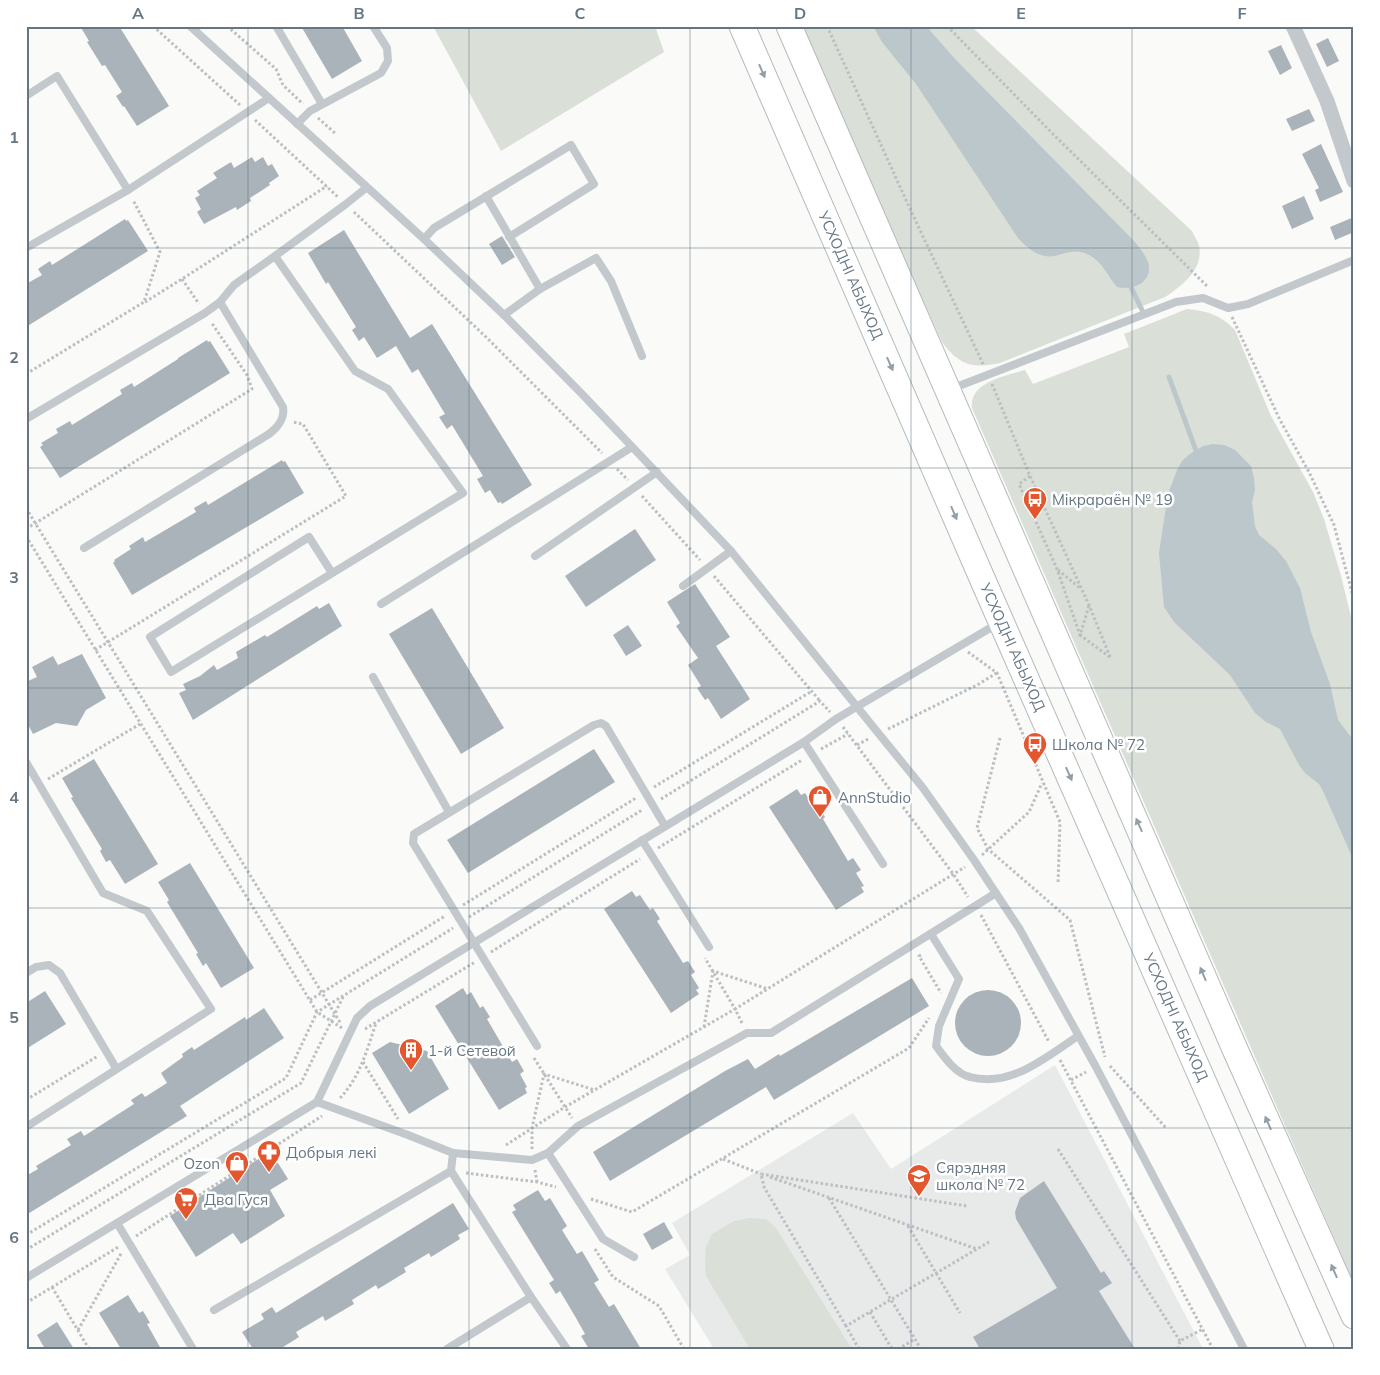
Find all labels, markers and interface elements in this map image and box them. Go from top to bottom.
text: A [132,3,144,23]
text: B [353,3,365,23]
text: C [575,3,586,23]
text: D [794,3,806,23]
text: E [1016,3,1026,23]
text: F [1237,3,1247,23]
one-way arrow [758,64,766,78]
text: 1 [9,127,19,147]
street label: УСХОДНІ АБЫХОД [814,207,888,342]
text: 2 [9,347,19,367]
one-way arrow [886,357,894,371]
bus stop icon: Мікрараён № 19 [1022,486,1048,520]
place label: Мікрараён № 19 [1052,490,1173,509]
one-way arrow [951,506,959,521]
text: 3 [9,567,19,587]
street label: УСХОДНІ АБЫХОД [976,579,1050,714]
bus stop icon: Школа № 72 [1022,731,1048,765]
place label: Школа № 72 [1052,735,1145,754]
one-way arrow [1066,767,1074,781]
shop icon: AnnStudio [807,784,833,818]
text: 4 [9,787,19,807]
place label: AnnStudio [838,788,911,807]
one-way arrow [1134,818,1142,832]
street label: УСХОДНІ АБЫХОД [1139,949,1213,1084]
one-way arrow [1199,967,1207,981]
text: 5 [9,1007,19,1027]
building icon: 1-й Сетевой [398,1037,424,1071]
place label: 1-й Сетевой [428,1041,516,1060]
one-way arrow [1264,1116,1272,1130]
pharmacy icon: Добрыя лекі [256,1139,282,1173]
place label: Добрыя лекі [286,1143,377,1162]
shop icon: Ozon [224,1150,250,1184]
place label: Ozon [183,1154,220,1173]
place label: Сярэдняя школа № 72 [936,1158,1025,1194]
school or university icon: Сярэдняя школа № 72 [906,1163,932,1197]
supermarket icon: Два Гуся [173,1186,199,1220]
place label: Два Гуся [204,1190,268,1209]
text: 6 [9,1227,19,1247]
one-way arrow [1330,1264,1338,1278]

